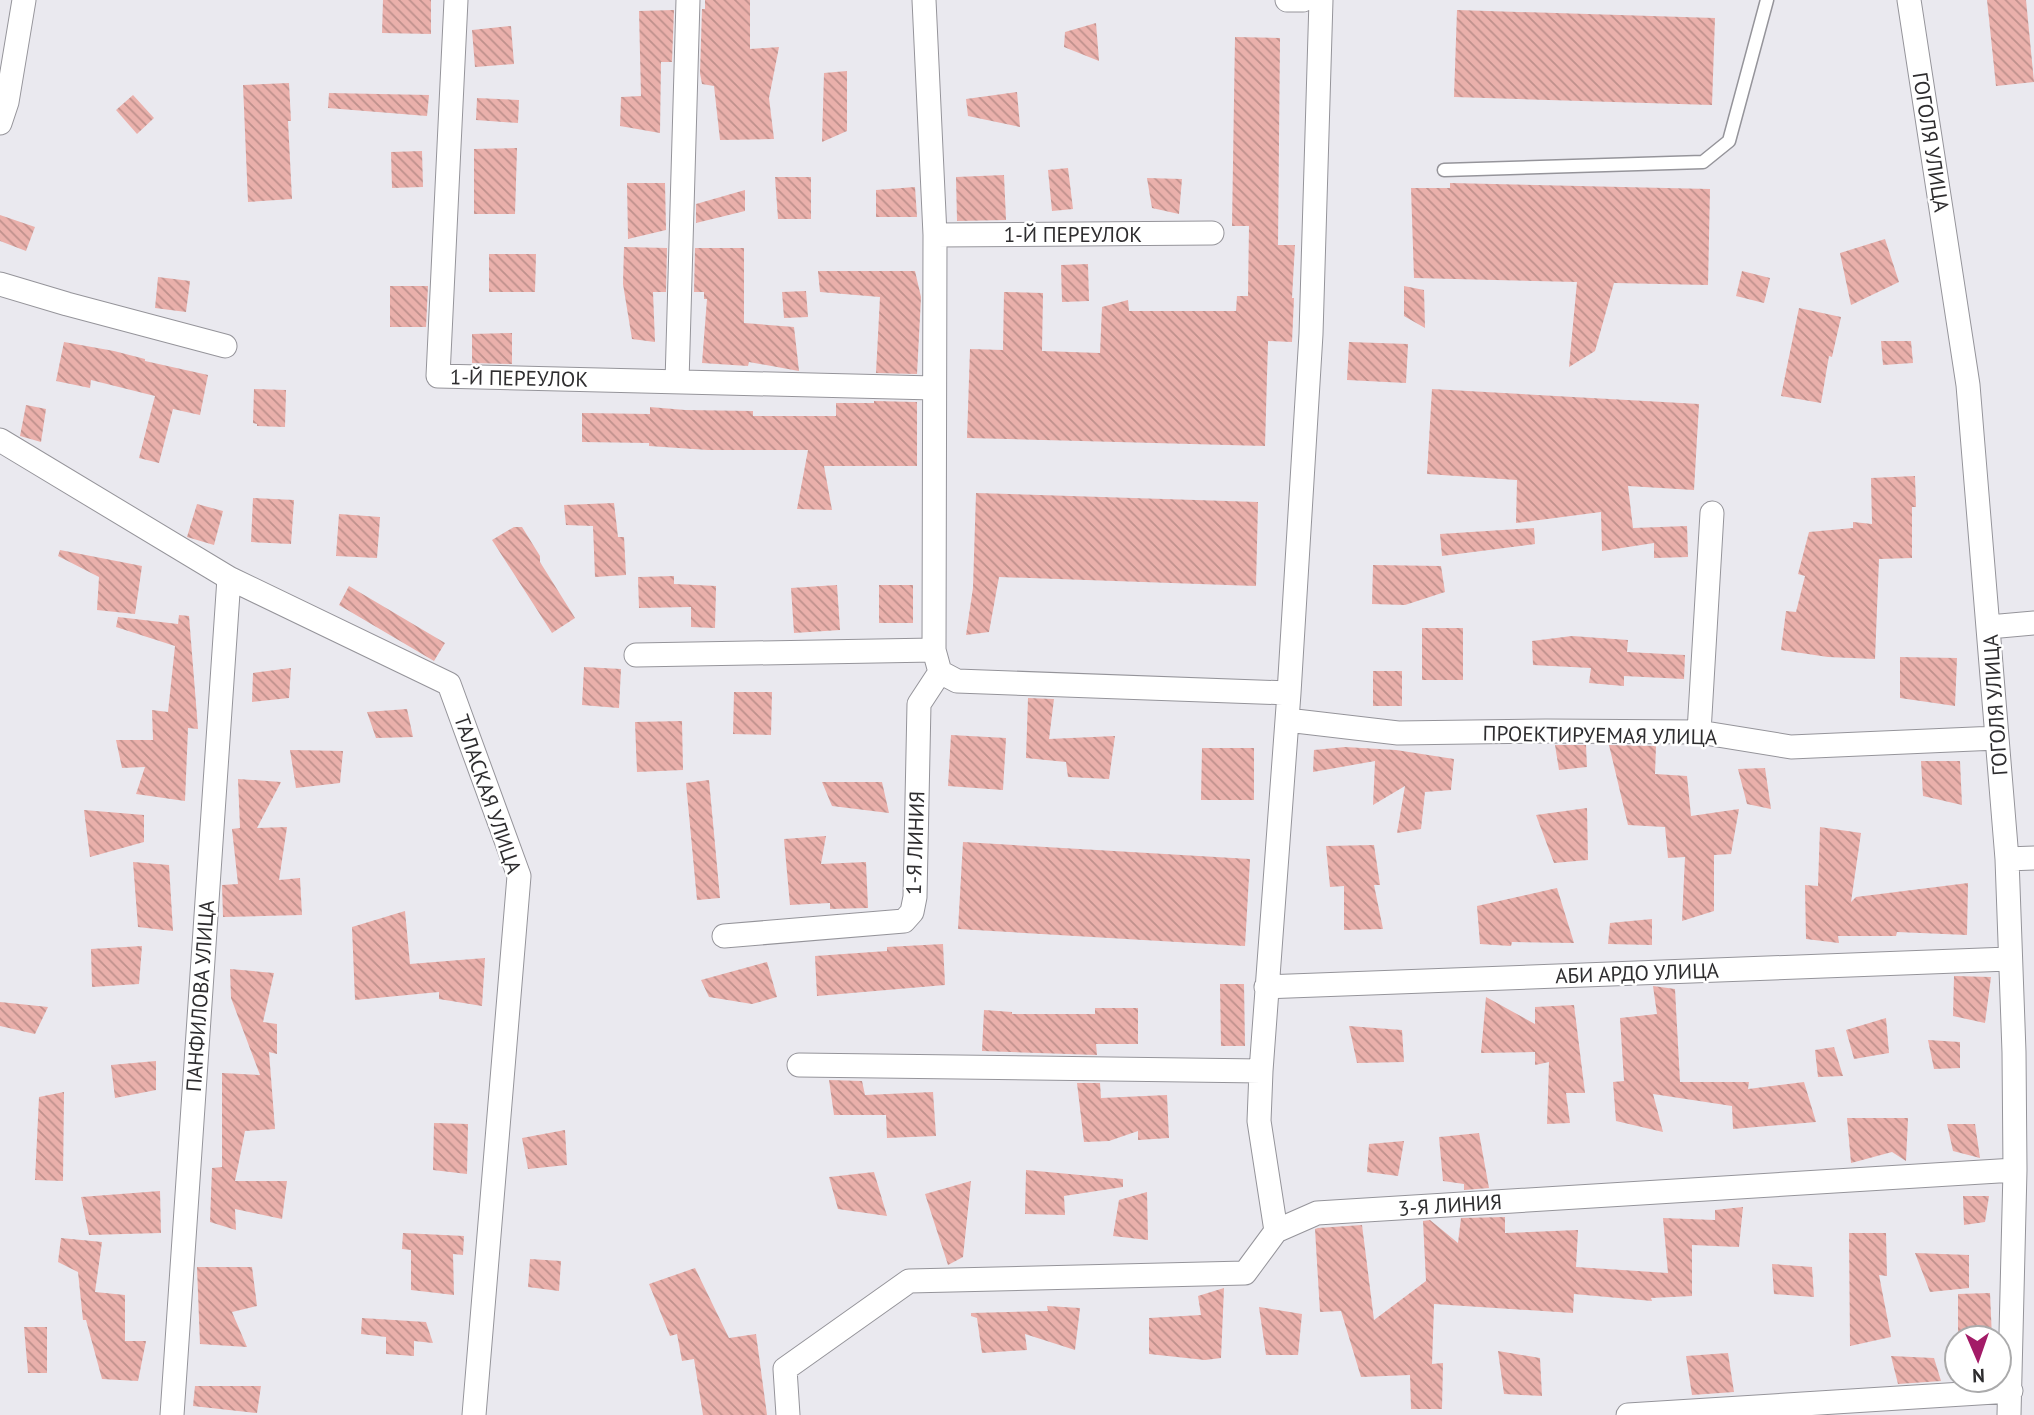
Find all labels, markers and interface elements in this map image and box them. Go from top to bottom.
street label: ГОГОЛЯ УЛИЦА [1907,70,1955,215]
street label: 1-Й ПЕРЕУЛОК [1004,221,1142,248]
street label: 1-Й ПЕРЕУЛОК [450,363,589,393]
street label: ГОГОЛЯ УЛИЦА [1977,633,2013,776]
street label: ТАЛАСКАЯ УЛИЦА [448,711,528,878]
street label: ПРОЕКТИРУЕМАЯ УЛИЦА [1483,719,1718,751]
street label: 1-Я ЛИНИЯ [900,790,930,896]
street label: ПАНФИЛОВА УЛИЦА [180,898,220,1093]
street label: АБИ АРДО УЛИЦА [1555,957,1720,989]
street label: 3-Я ЛИНИЯ [1397,1188,1503,1222]
north arrow [1943,1324,2013,1394]
text: N [1972,1364,1985,1388]

